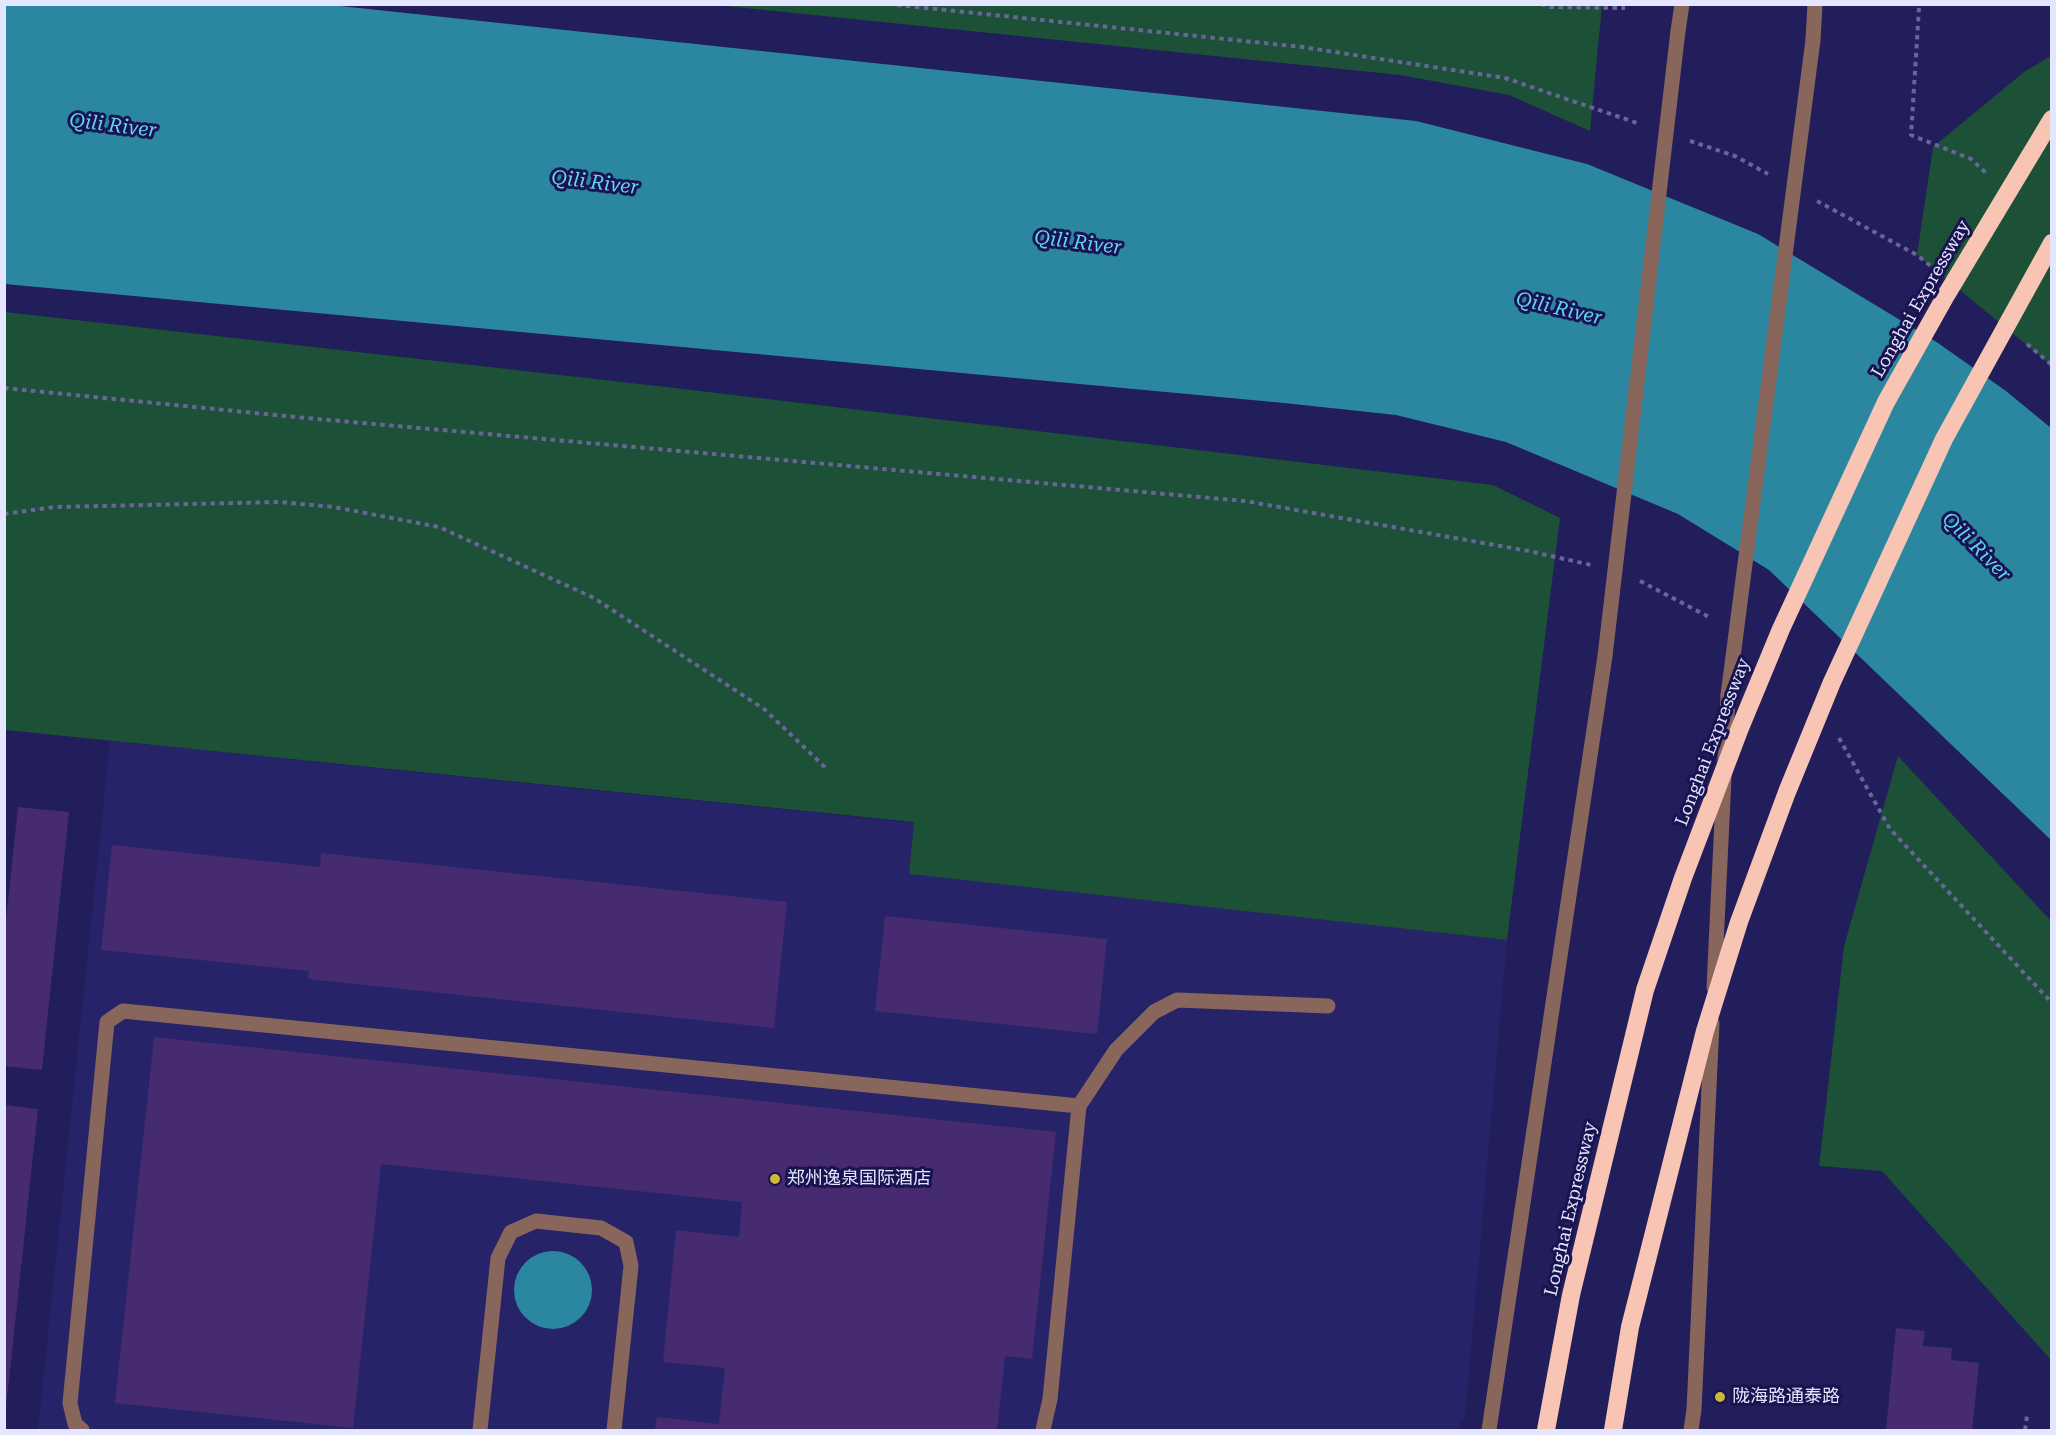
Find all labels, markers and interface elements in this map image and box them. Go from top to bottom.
water label: Qili River [68,109,158,143]
water label: Qili River [550,166,640,200]
street label: Longhai Expressway [1867,217,1975,381]
water label: Qili River [1033,226,1123,260]
water label: Qili River [1514,287,1604,331]
water label: Qili River [1937,508,2015,586]
street label: Longhai Expressway [1671,655,1755,829]
street label: Longhai Expressway [1540,1120,1602,1298]
place label: 郑州逸泉国际酒店 [787,1168,931,1190]
marker: 郑州逸泉国际酒店 [768,1172,782,1186]
place label: 陇海路通泰路 [1732,1386,1840,1408]
marker: 陇海路通泰路 [1713,1390,1727,1404]

